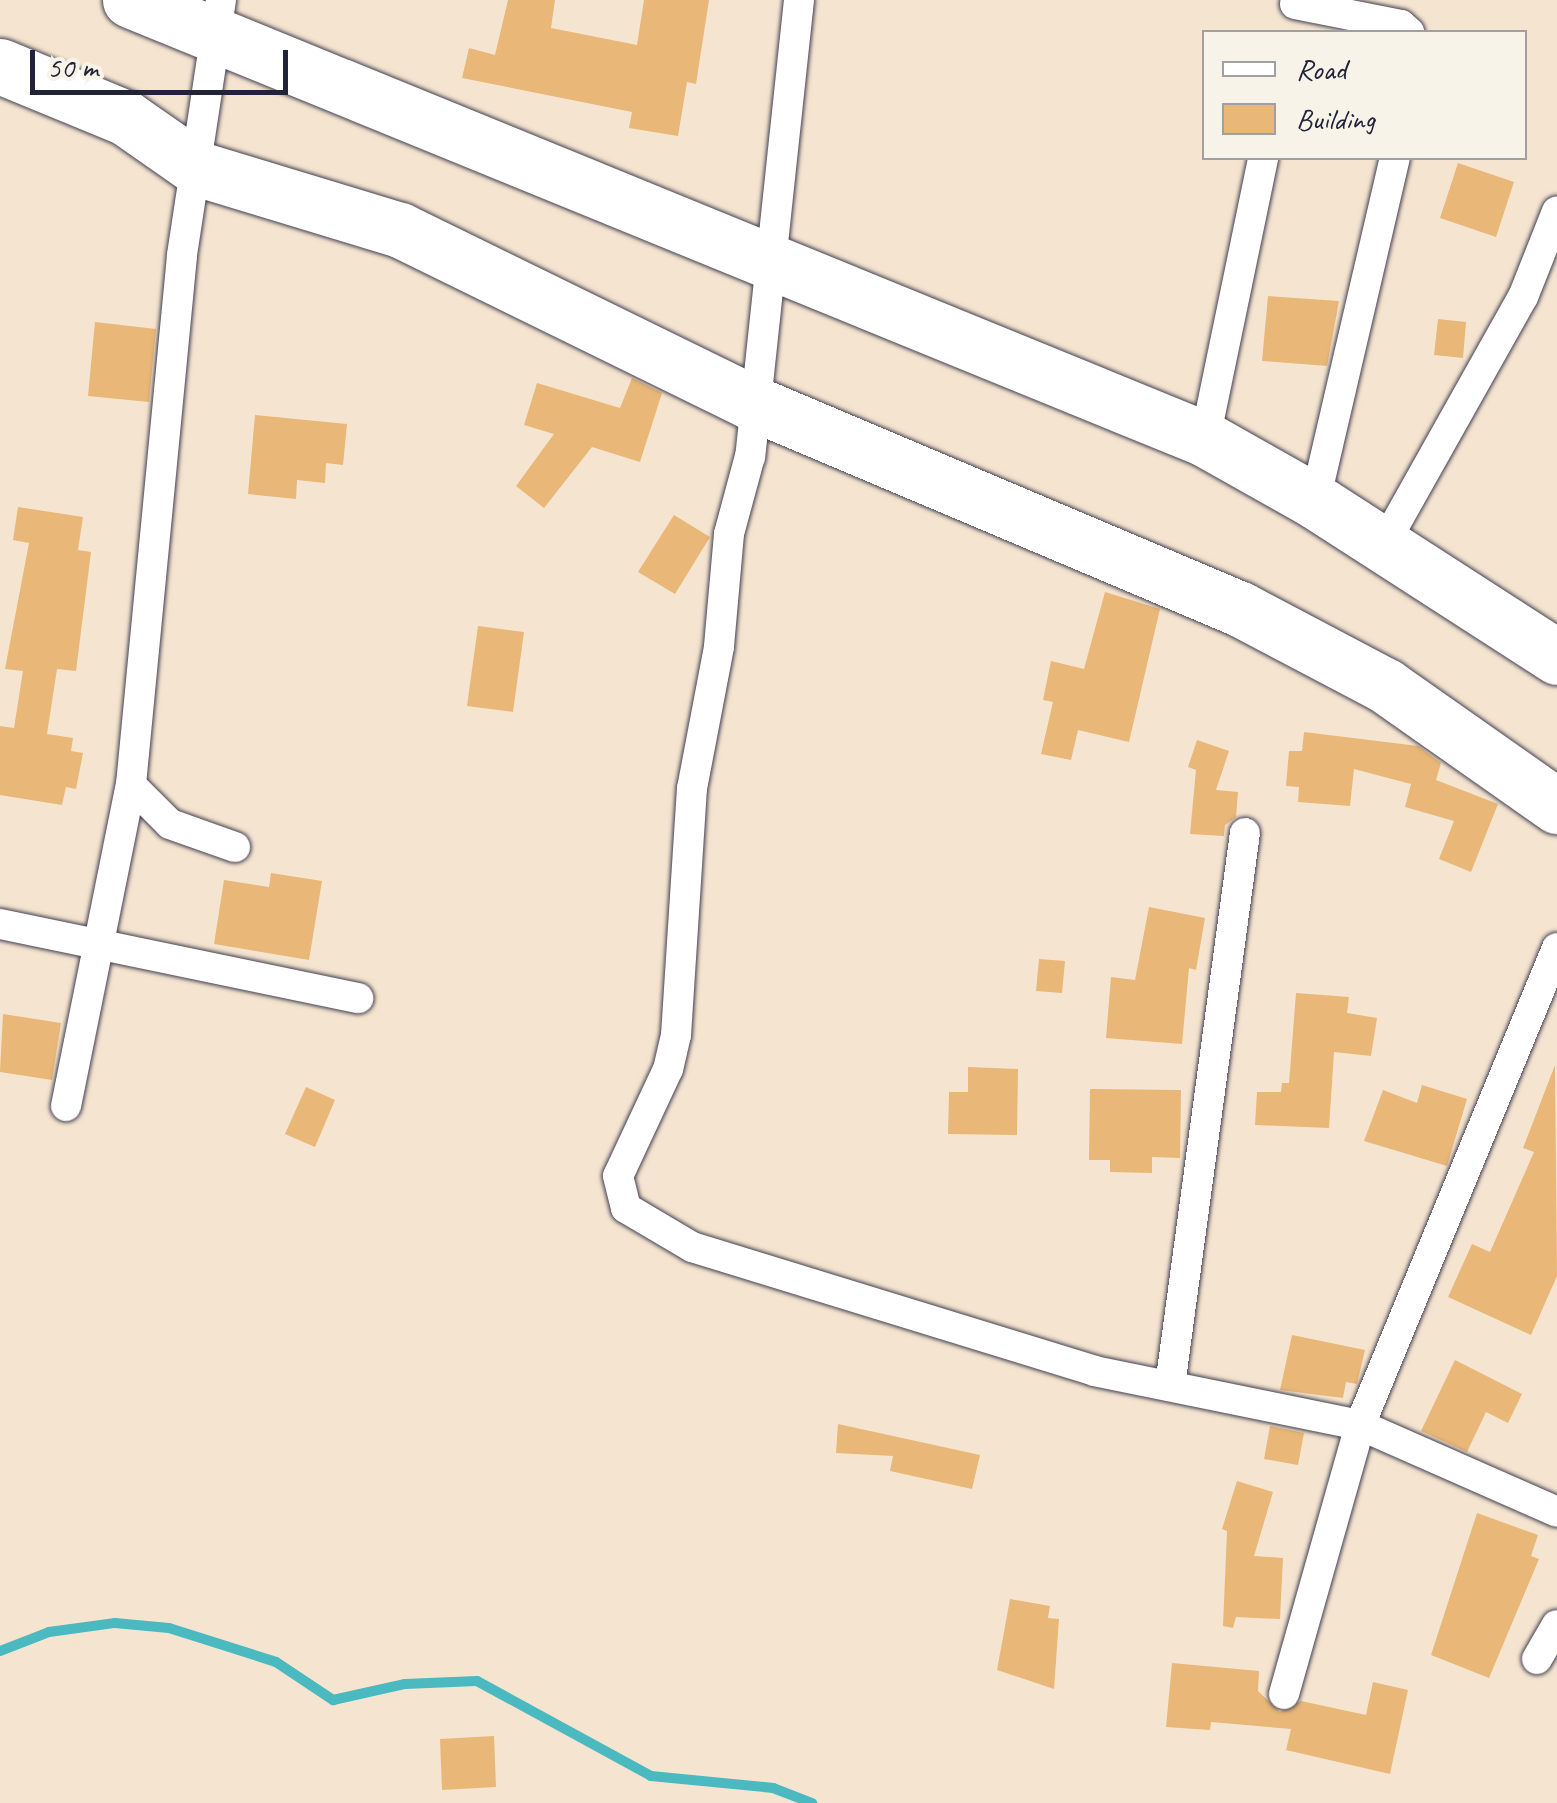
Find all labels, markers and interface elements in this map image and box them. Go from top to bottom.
scale bar [35,30,292,92]
legend [1202,30,1527,160]
text: 50 m [47,48,98,86]
text: Road [1296,50,1346,88]
text: Building [1296,100,1375,138]

